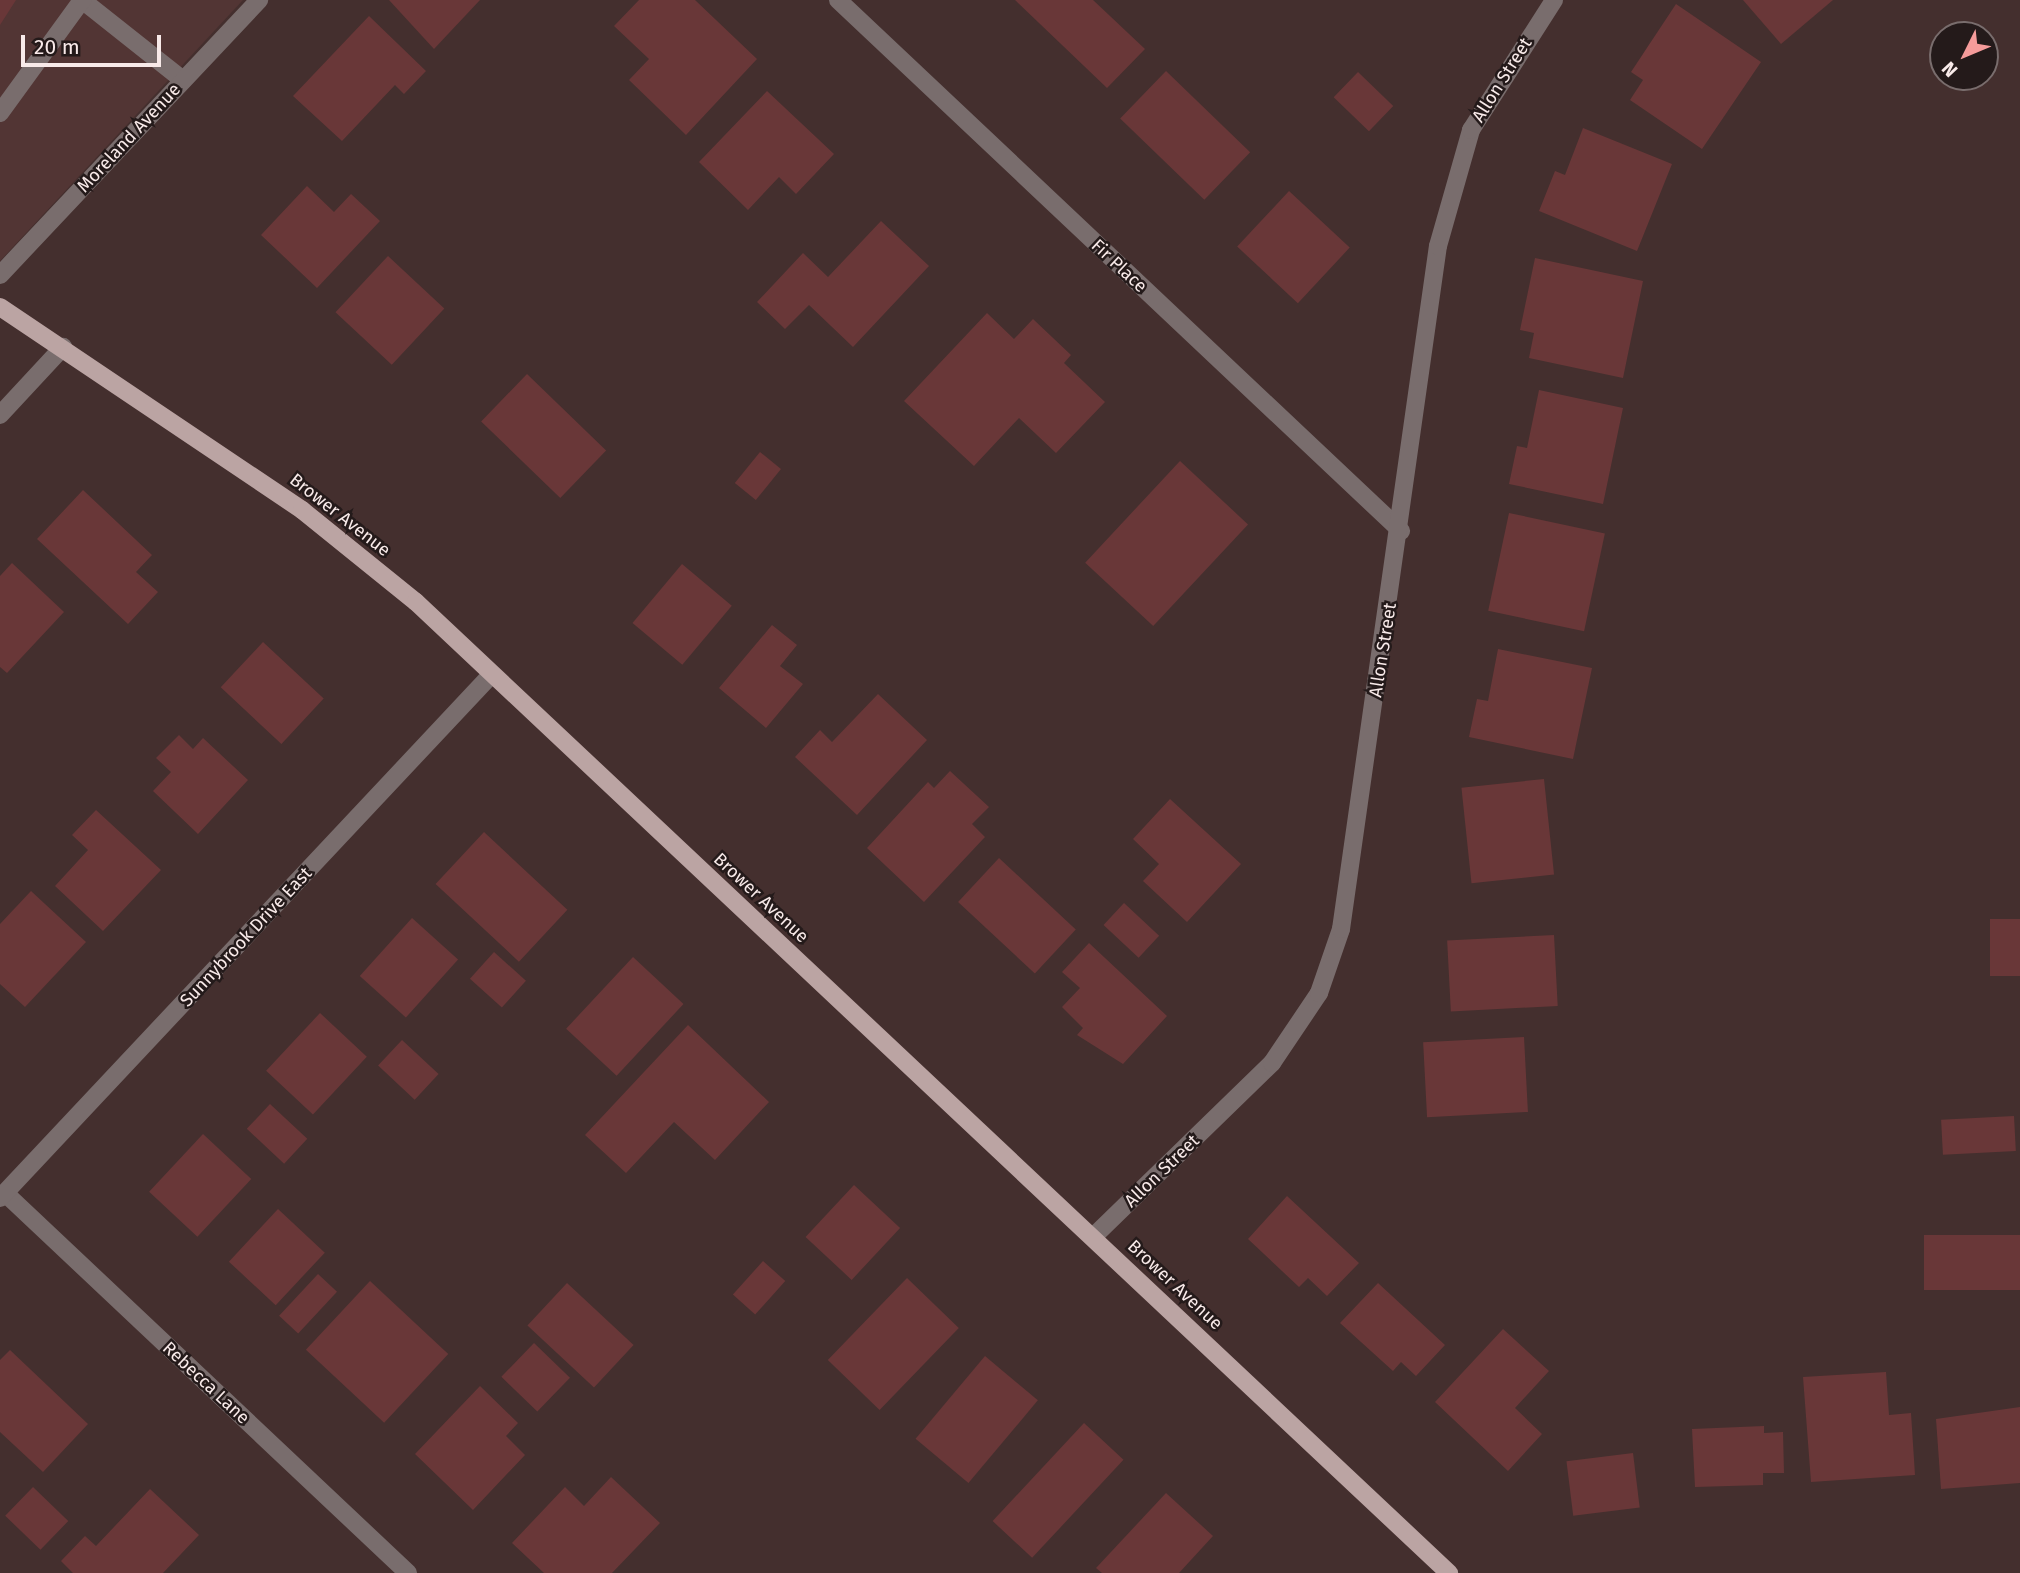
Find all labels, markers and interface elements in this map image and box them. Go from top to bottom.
scale bar [24,21,164,65]
north arrow [1929,21,1999,91]
text: 20 m [34,34,80,60]
street label: Allon Street [1468,34,1536,126]
text: N [1937,57,1962,82]
street label: Moreland Avenue [73,79,185,197]
street label: Fir Place [1087,235,1151,297]
street label: Brower Avenue [285,469,395,561]
street label: Allon Street [1365,601,1401,699]
street label: Brower Avenue [709,848,813,948]
street label: Sunnybrook Drive East [176,863,316,1011]
street label: Allon Street [1120,1130,1204,1212]
street label: Brower Avenue [1123,1235,1227,1335]
street label: Rebecca Lane [158,1337,254,1429]

